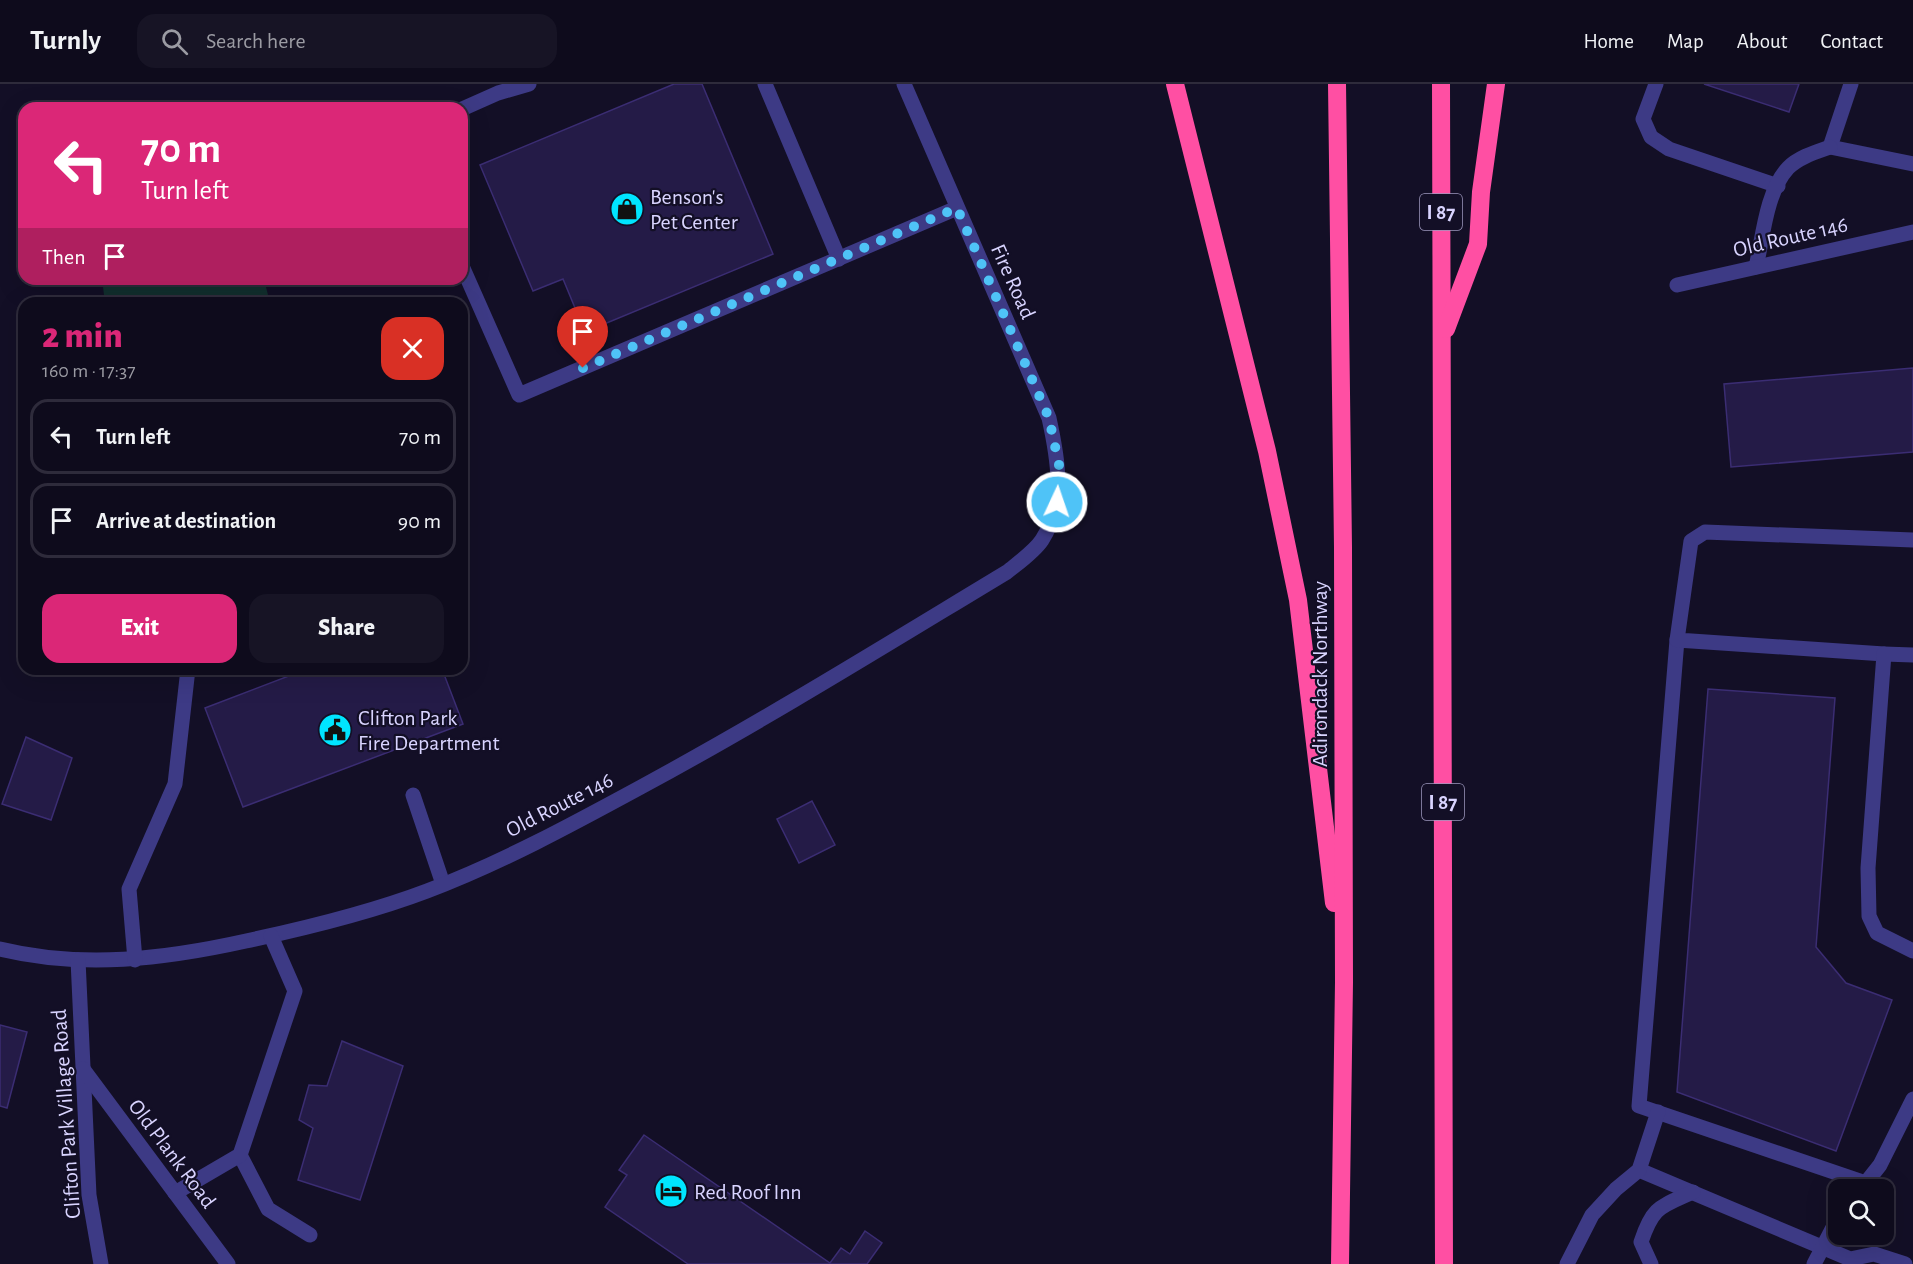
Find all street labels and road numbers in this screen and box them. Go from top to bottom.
road number: I 87 [1420,194,1462,230]
street label: Old Route 146 [1731,213,1850,261]
street label: Fire Road [987,241,1039,322]
street label: Adirondack Northway [1309,581,1331,767]
street label: Old Route 146 [502,769,617,841]
road number: I 87 [1422,784,1464,820]
street label: Clifton Park Village Road [48,1008,84,1219]
street label: Old Plank Road [124,1095,220,1212]

